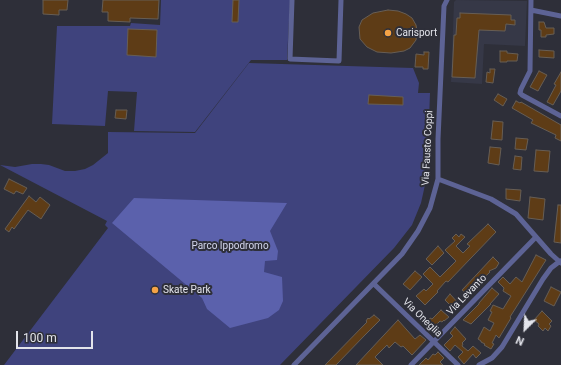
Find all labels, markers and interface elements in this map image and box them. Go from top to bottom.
place label: Carisport [396,27,437,39]
marker: Carisport [383,28,393,38]
street label: Via Fausto Coppi [420,110,436,186]
park label: Parco Ippodromo [191,240,269,252]
street label: Via Levanto [445,272,489,318]
place label: Skate Park [163,284,211,296]
marker: Skate Park [150,285,160,295]
street label: Via Oneglia [400,296,444,340]
north arrow [505,309,545,349]
scale bar [18,323,95,349]
text: 100 m [23,331,57,345]
text: N [514,333,526,348]

